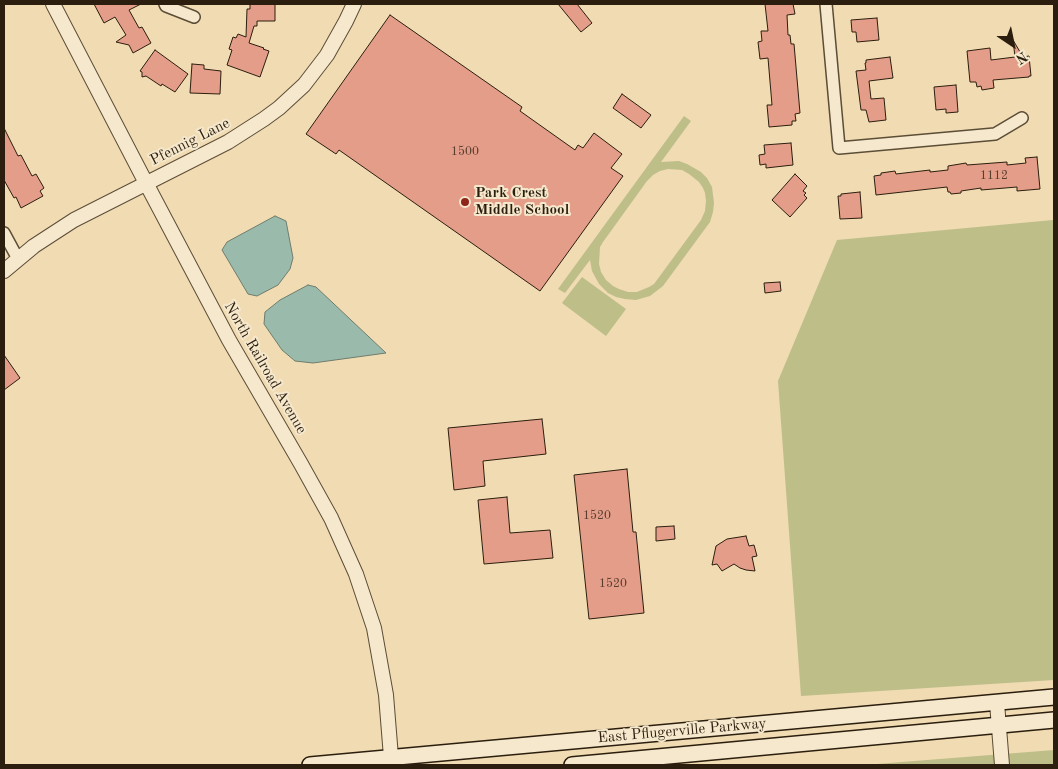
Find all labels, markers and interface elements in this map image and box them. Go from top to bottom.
north arrow [988,20,1038,70]
text: N [1013,49,1030,66]
street label: Pfennig Lane [147,114,233,170]
house number: 1500 [451,145,479,159]
house number: 1112 [980,169,1008,183]
place label: Park Crest Middle School [475,184,569,219]
marker: Park Crest Middle School [459,196,471,208]
street label: North Railroad Avenue [220,299,310,437]
house number: 1520 [583,509,611,523]
house number: 1520 [599,577,627,591]
street label: East Pflugerville Parkway [597,715,767,747]

